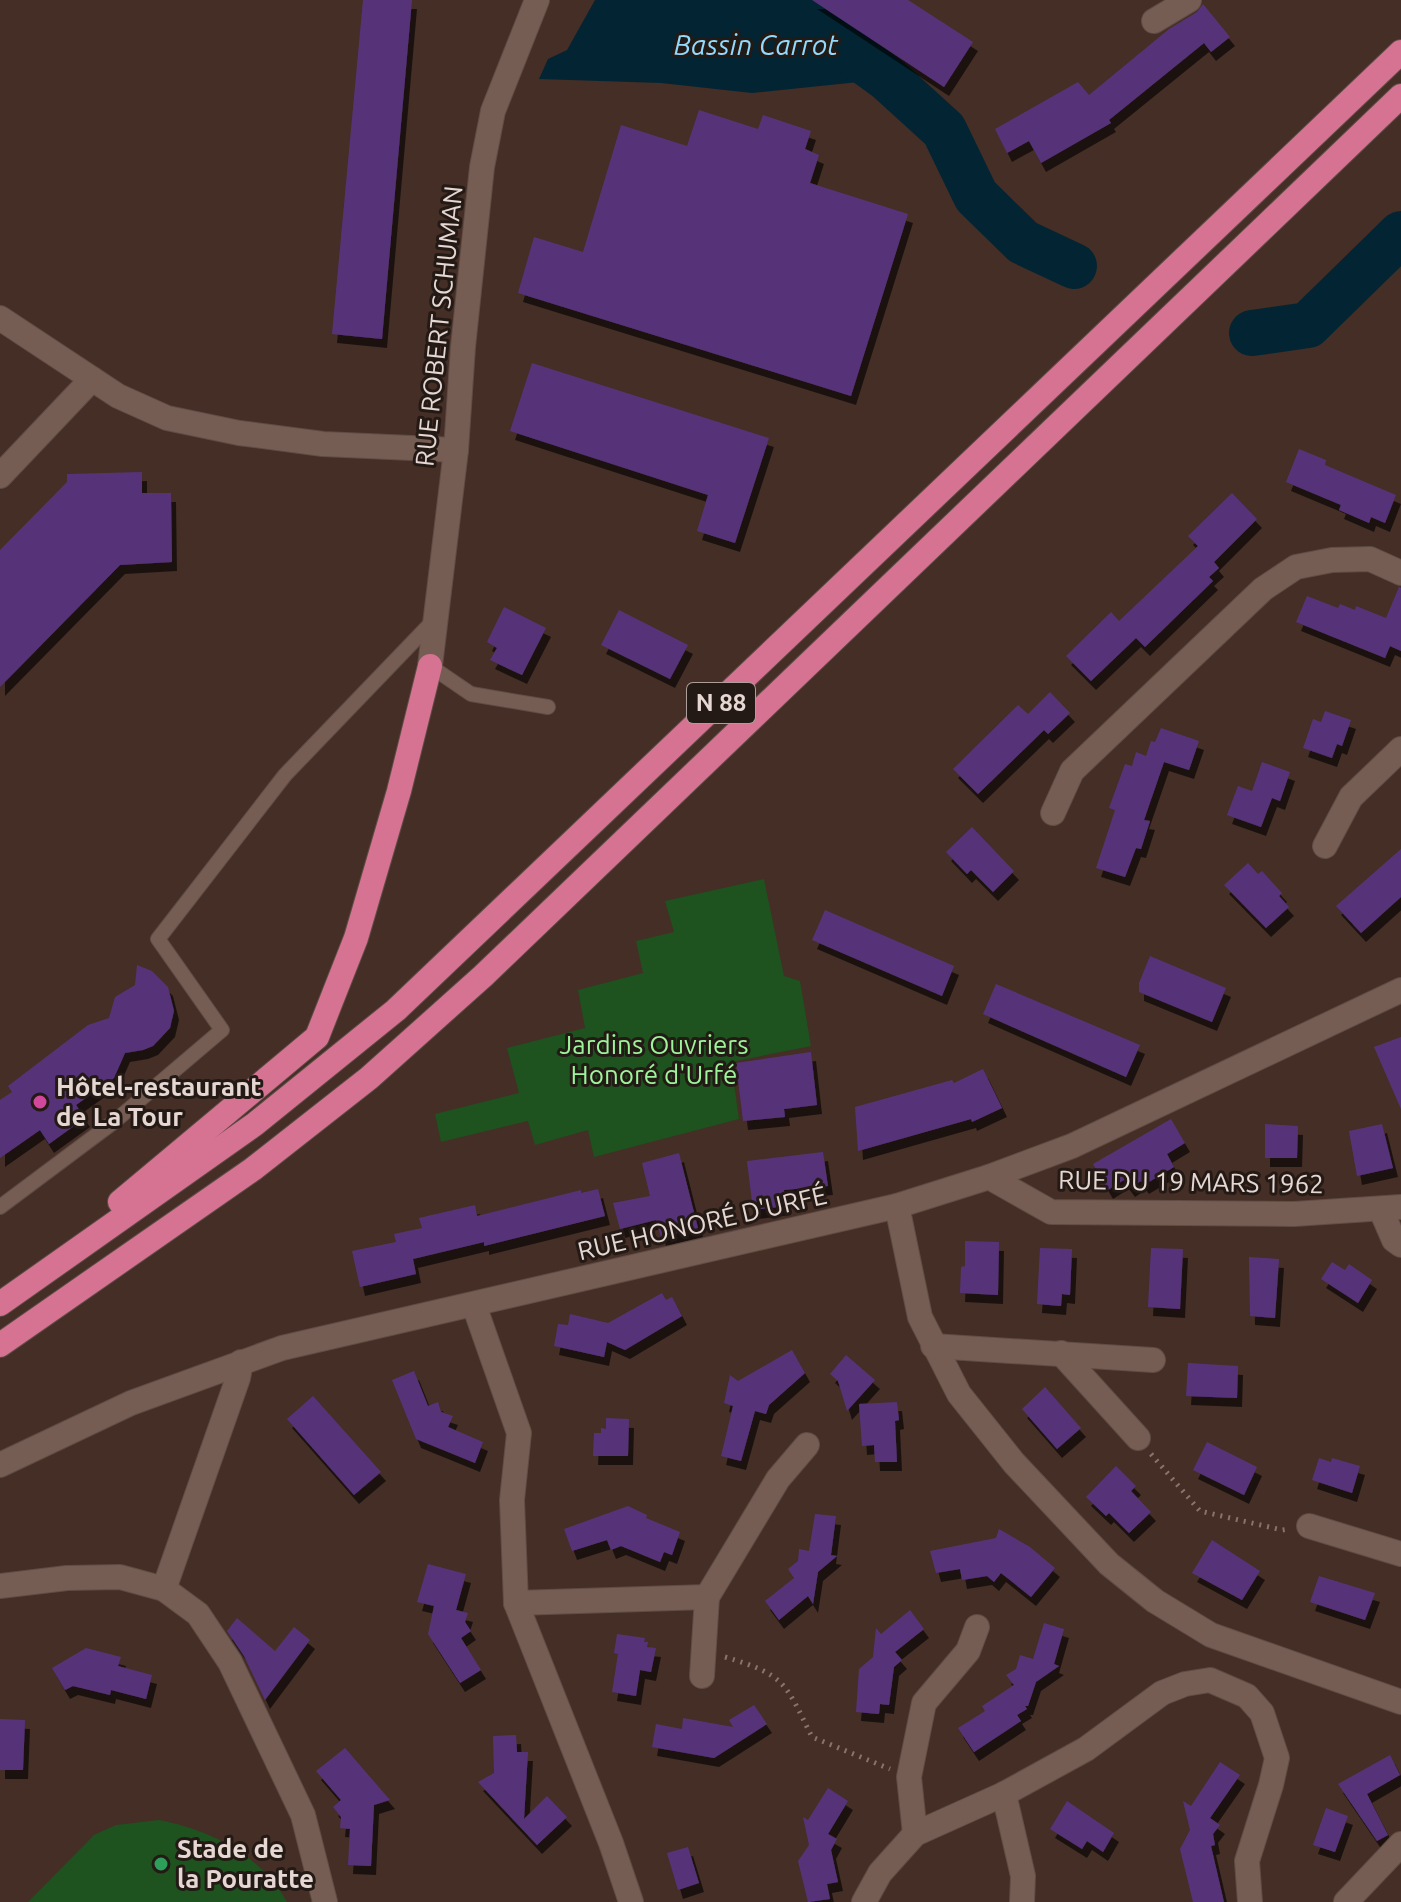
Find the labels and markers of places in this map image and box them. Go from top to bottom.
place label: Hôtel-restaurant de La Tour [56,1072,262,1131]
marker: Hôtel-restaurant de La Tour [31,1093,49,1111]
place label: Stade de la Pouratte [177,1834,314,1893]
marker: Stade de la Pouratte [152,1855,170,1873]

